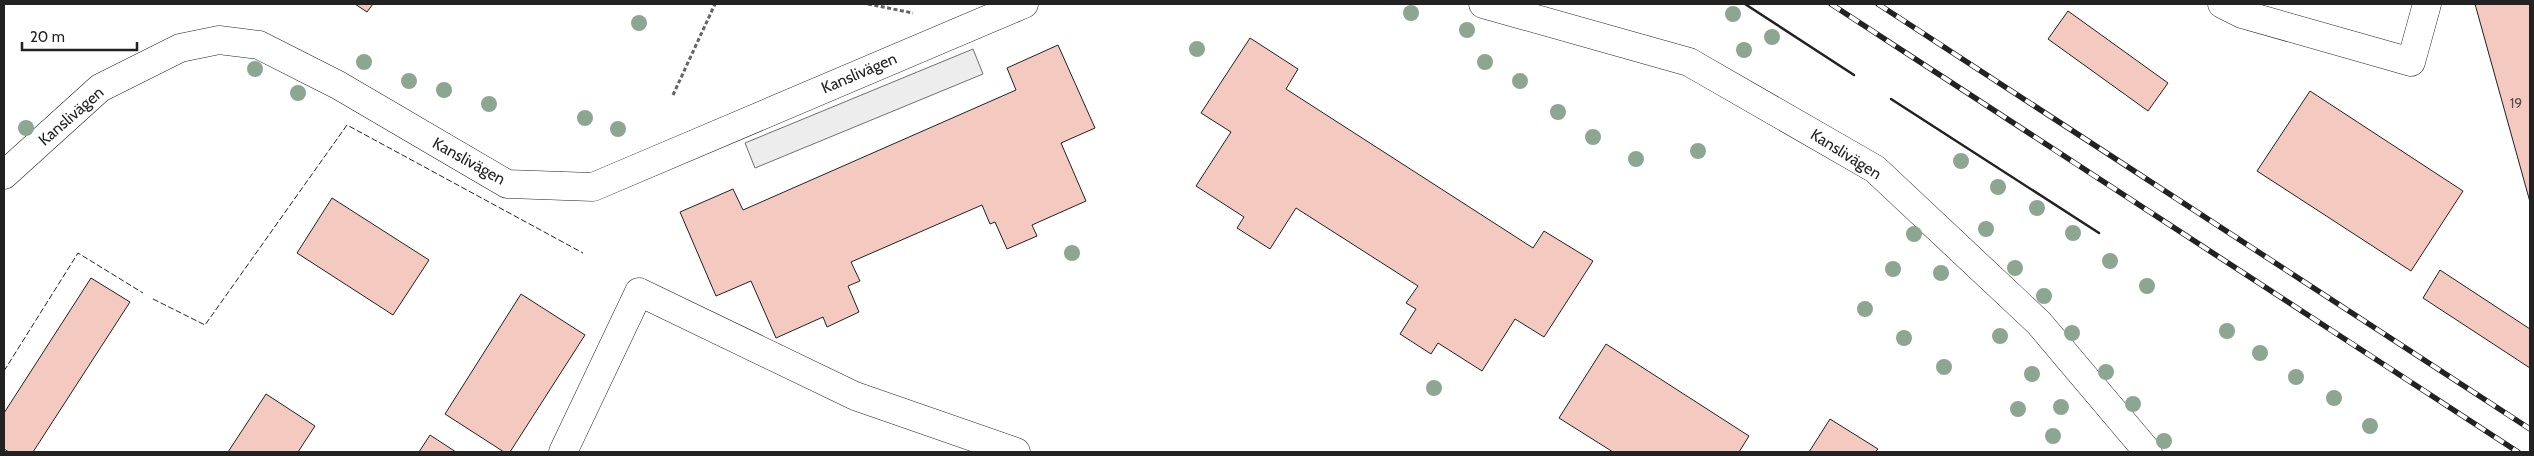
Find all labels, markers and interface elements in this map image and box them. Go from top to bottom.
scale bar [22,20,138,52]
text: 20 m [30,28,65,46]
street label: Kanslivägen [818,49,900,97]
street label: Kanslivägen [35,83,107,149]
house number: 19 [2510,94,2522,112]
street label: Kanslivägen [1807,125,1885,183]
street label: Kanslivägen [429,133,509,189]

